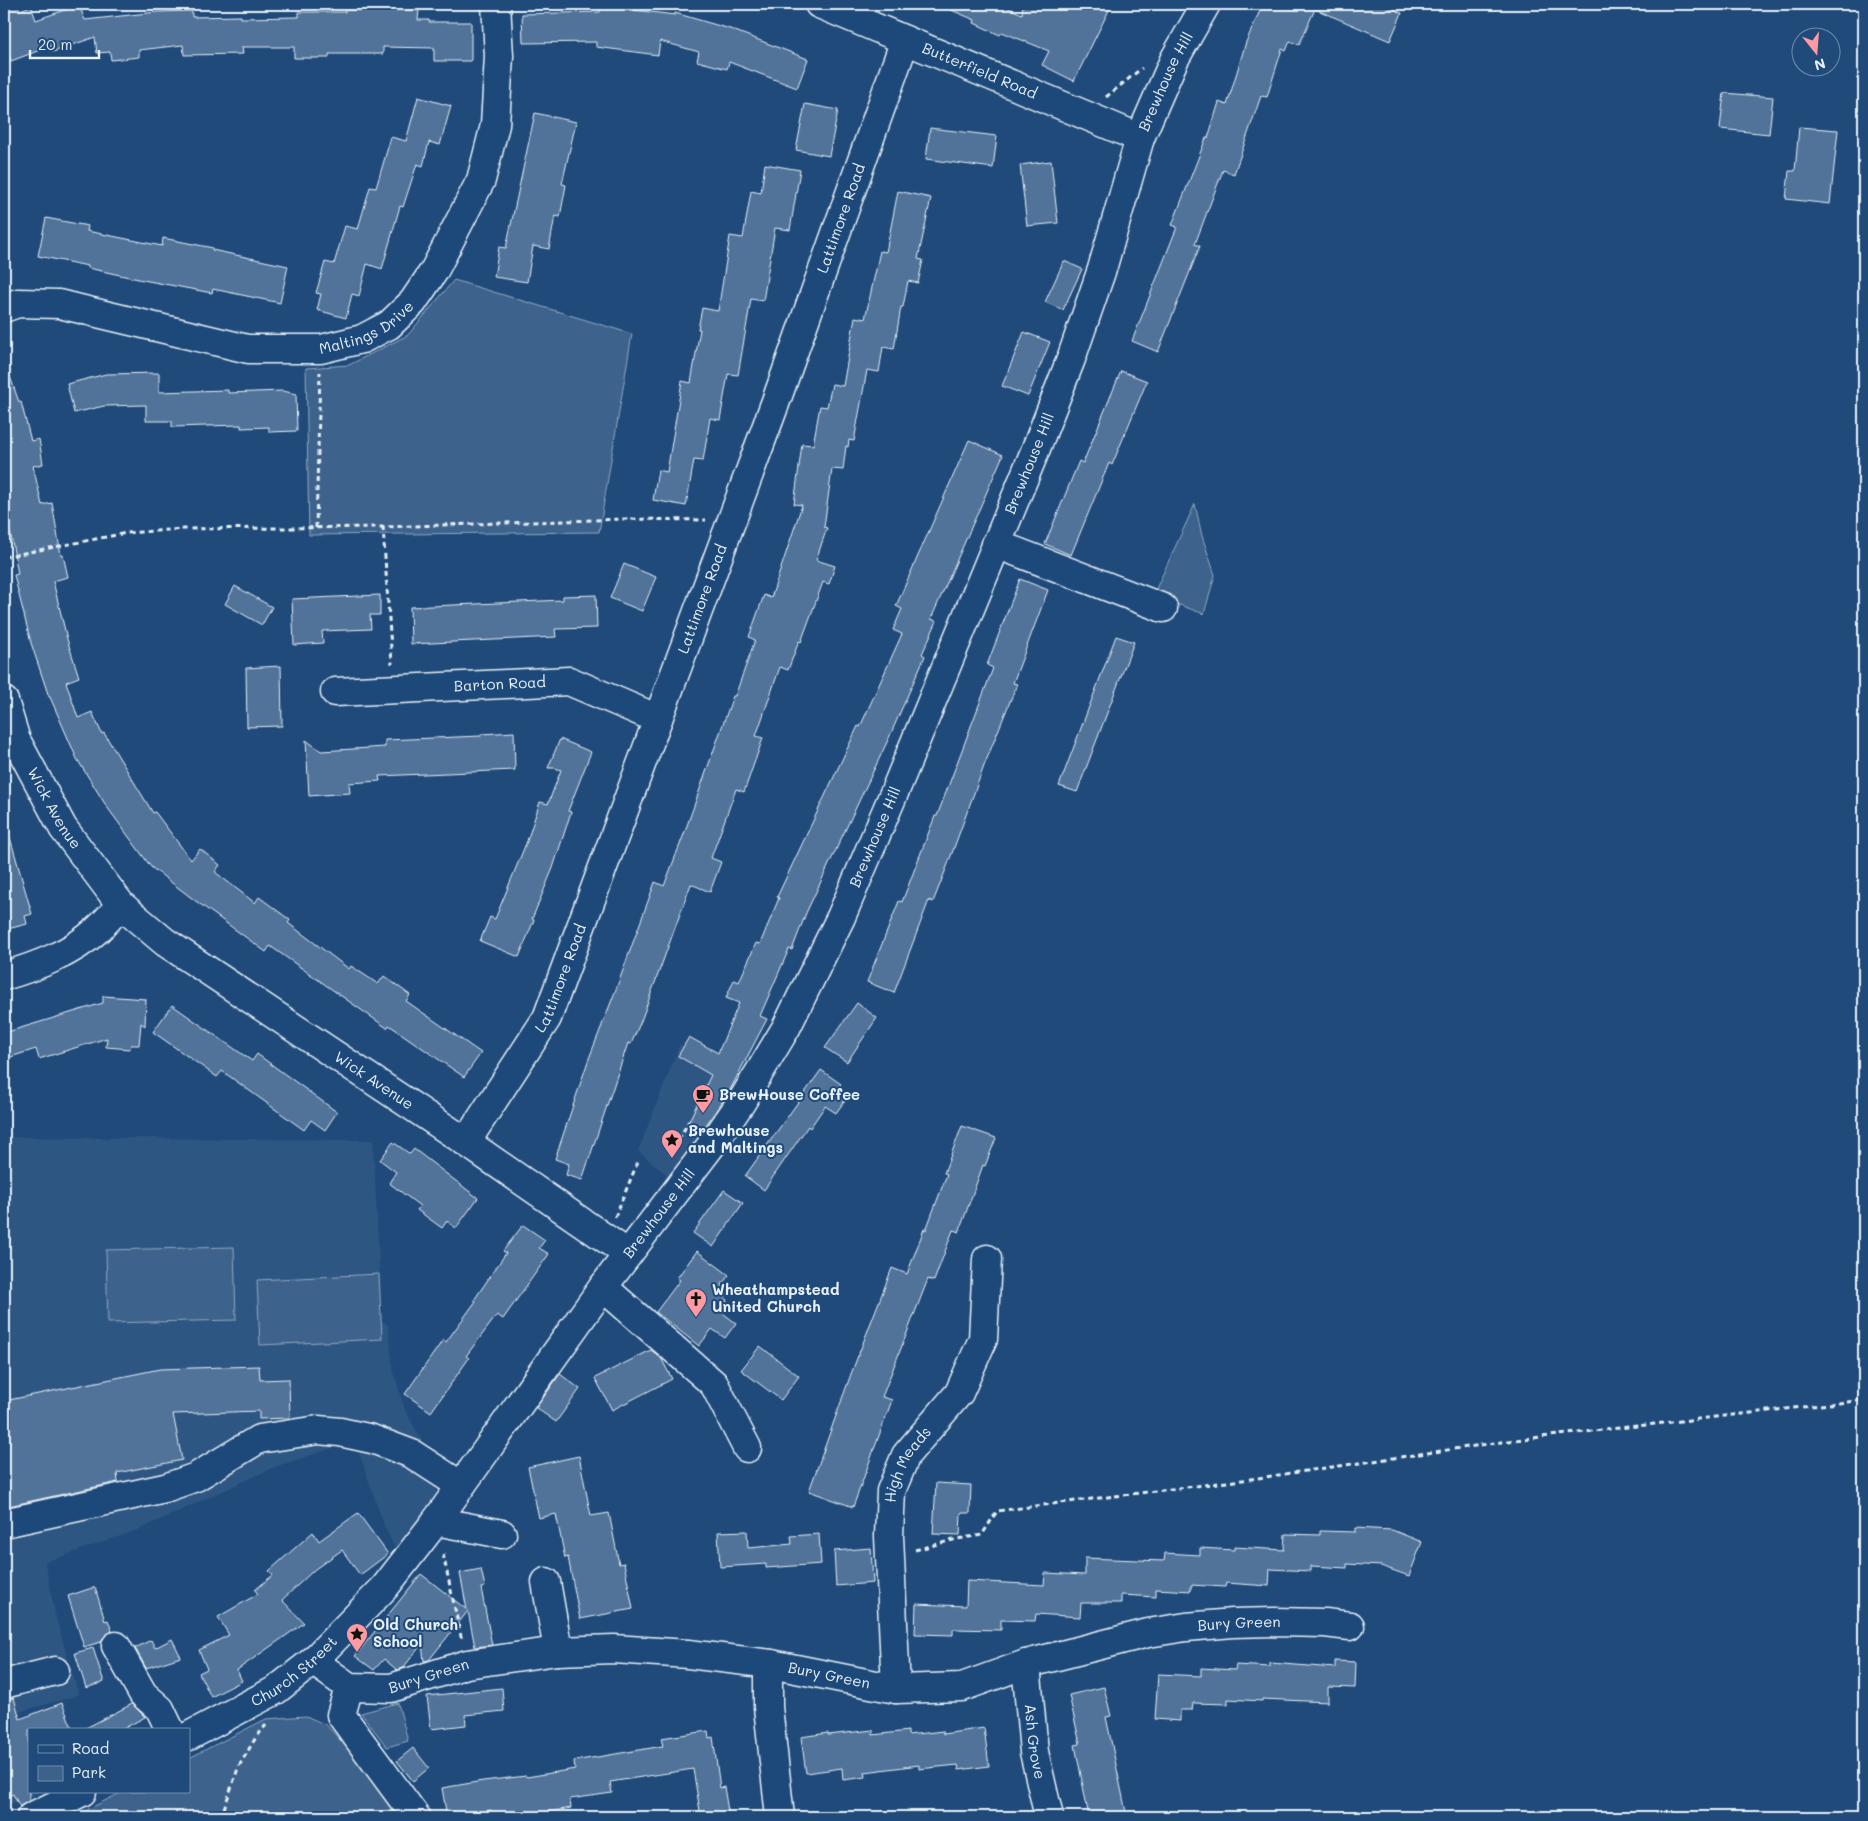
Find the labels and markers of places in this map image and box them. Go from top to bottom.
cafe icon: BrewHouse Coffee [691,1083,715,1114]
place label: BrewHouse Coffee [719,1084,860,1104]
place label: Brewhouse and Maltings [688,1120,783,1157]
place icon: Brewhouse and Maltings [660,1128,684,1159]
place label: Wheathampstead United Church [712,1279,840,1316]
church icon: Wheathampstead United Church [684,1287,708,1318]
place label: Old Church School [373,1614,458,1651]
place icon: Old Church School [345,1622,369,1653]

